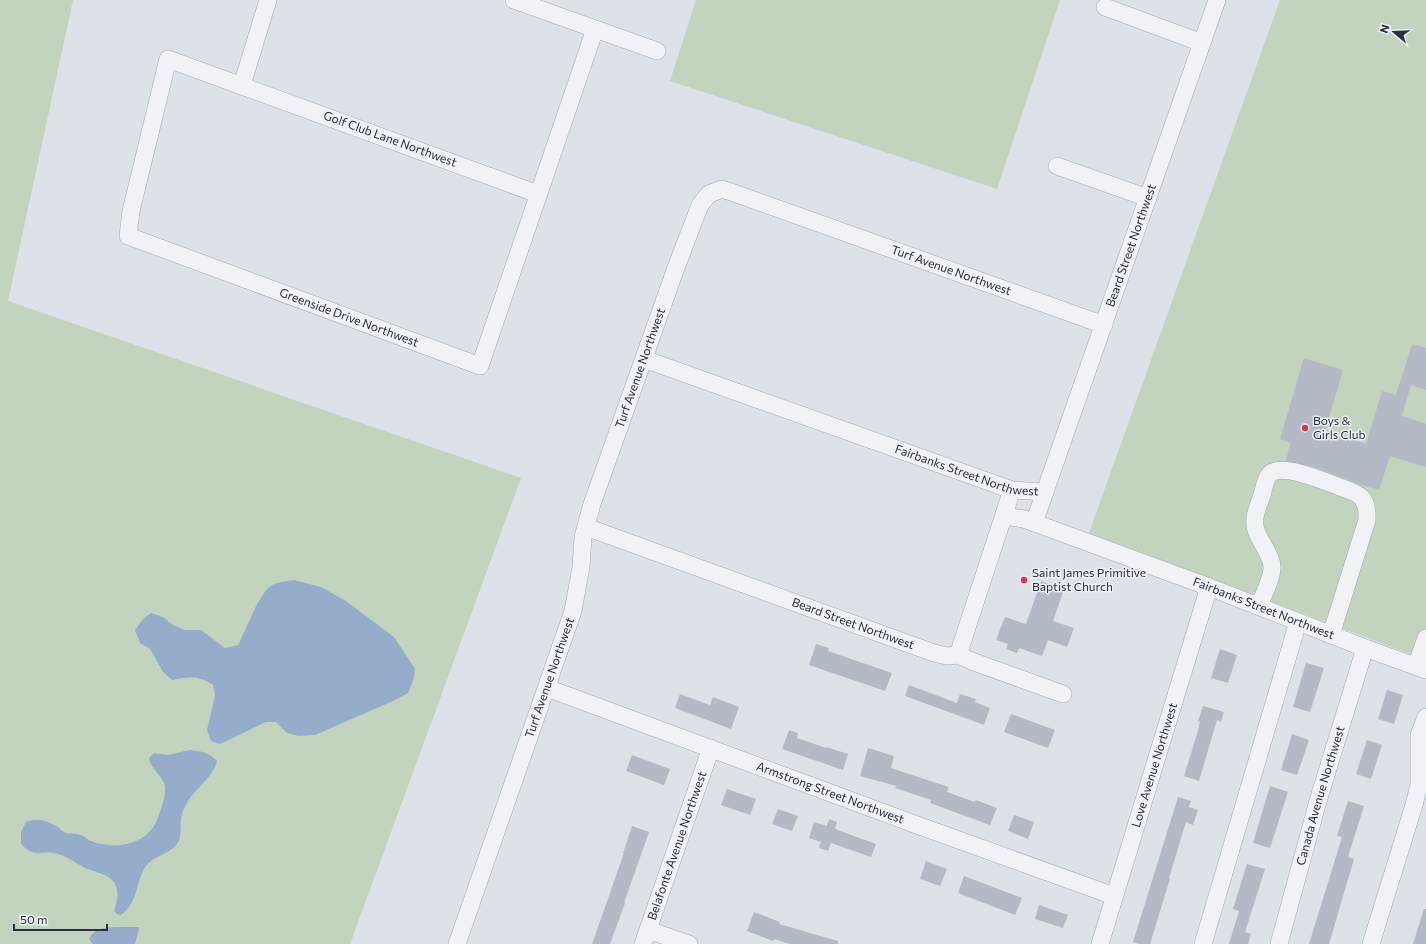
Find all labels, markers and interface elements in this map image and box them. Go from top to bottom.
north arrow [1374,12,1414,52]
text: N [1377,23,1392,35]
street label: Golf Club Lane Northwest [322,107,459,169]
street label: Beard Street Northwest [1102,182,1158,308]
street label: Turf Avenue Northwest [890,242,1014,297]
street label: Greenside Drive Northwest [278,285,421,349]
street label: Turf Avenue Northwest [612,306,667,430]
place label: Boys & Girls Club [1313,413,1366,441]
marker: Boys & Girls Club [1300,423,1310,433]
street label: Fairbanks Street Northwest [893,441,1039,498]
place label: Saint James Primitive Baptist Church [1032,565,1146,593]
street label: Fairbanks Street Northwest [1191,574,1337,641]
marker: Saint James Primitive Baptist Church [1019,575,1029,585]
street label: Beard Street Northwest [790,594,917,651]
street label: Turf Avenue Northwest [521,615,576,739]
street label: Love Avenue Northwest [1128,701,1179,829]
street label: Canada Avenue Northwest [1293,724,1347,867]
street label: Armstrong Street Northwest [755,758,906,826]
street label: Belafonte Avenue Northwest [644,769,708,922]
scale bar [14,906,107,932]
text: 50 m [20,912,48,926]

